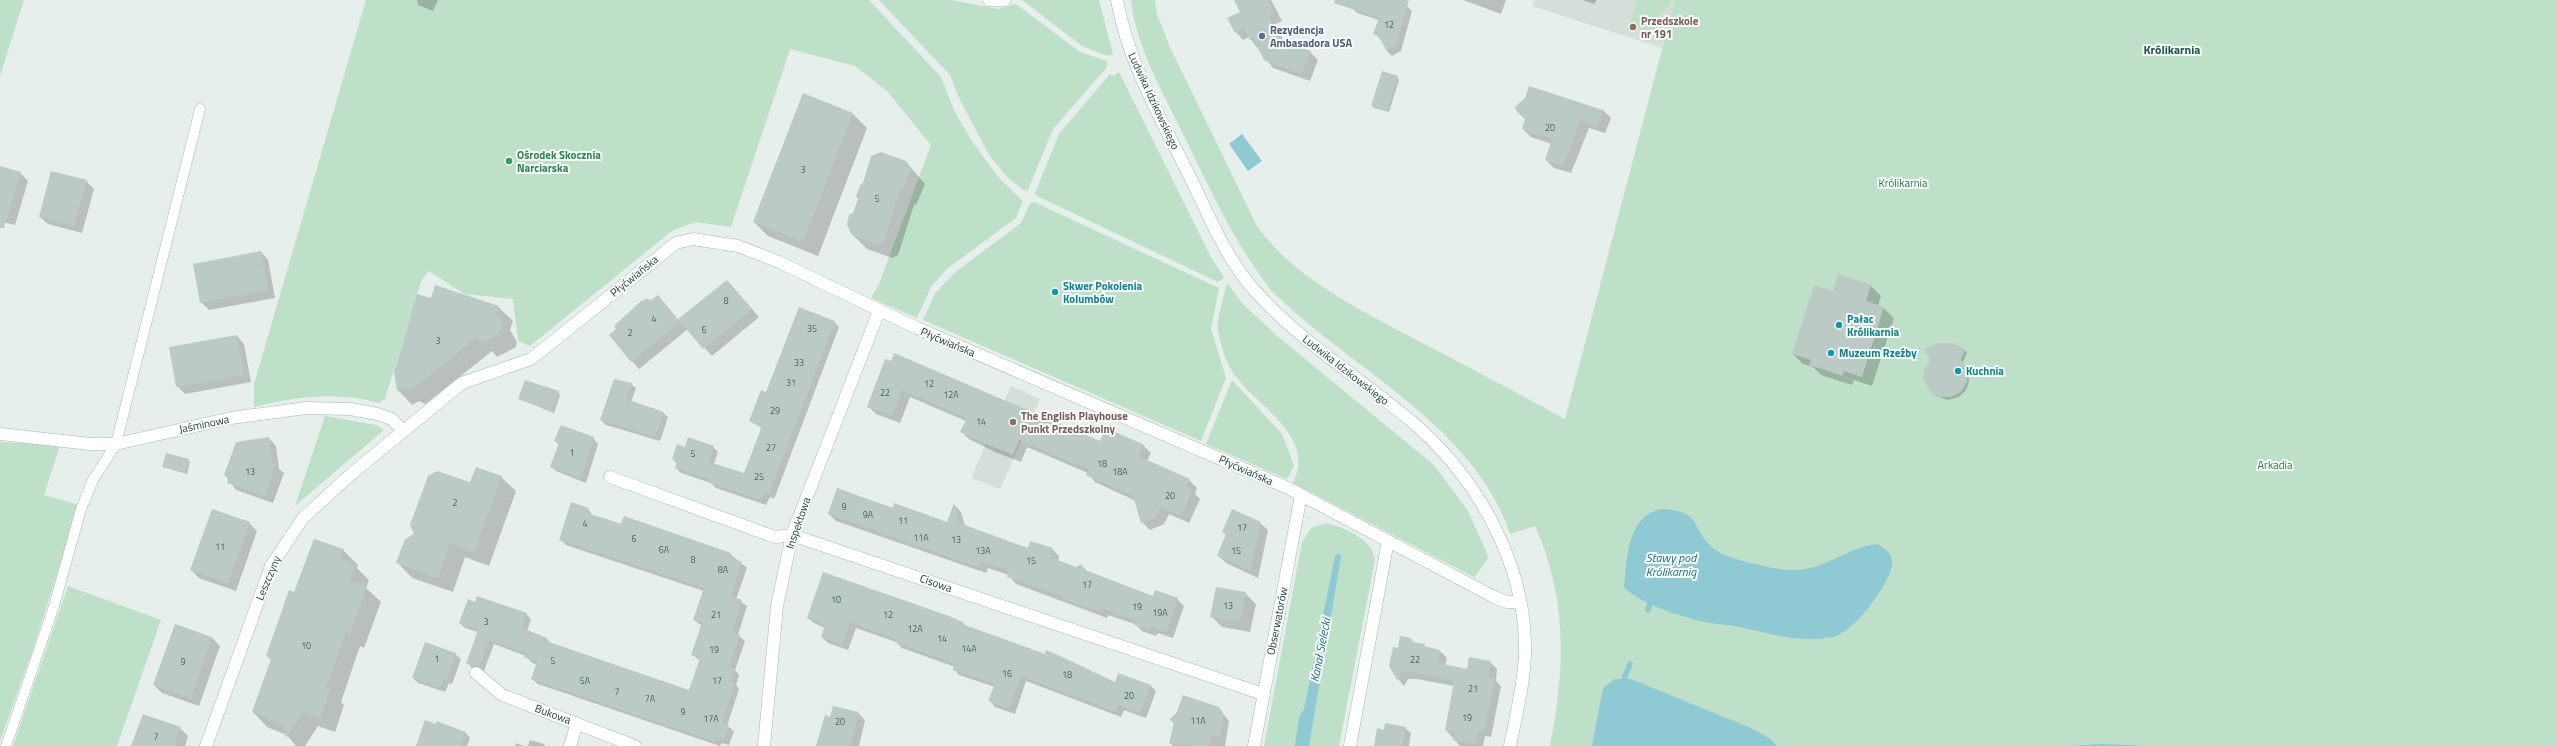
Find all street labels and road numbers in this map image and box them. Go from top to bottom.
street label: Ludwika Idzikowskiego [1124,50,1184,152]
street label: Płyćwiańska [606,251,662,300]
street label: Płyćwiańska [918,323,978,361]
street label: Ludwika Idzikowskiego [1299,331,1393,409]
street label: Jaśminowa [177,411,231,437]
street label: Płyćwiańska [1216,451,1276,489]
street label: Inspektowa [782,495,814,551]
street label: Leszczyny [251,553,285,603]
street label: Cisowa [918,570,955,596]
street label: Obserwatorów [1263,585,1292,656]
street label: Bukowa [533,700,574,728]

